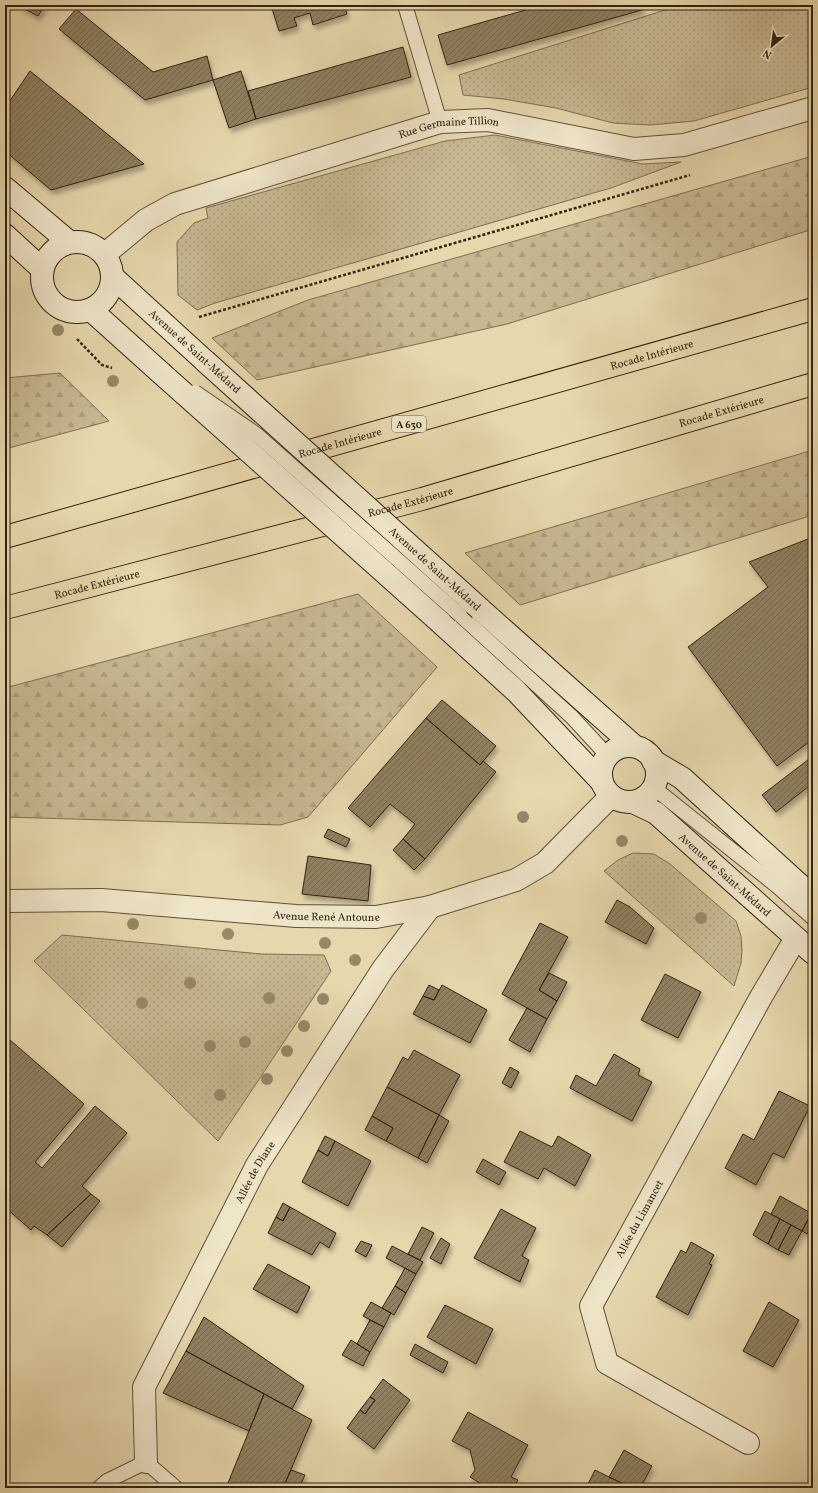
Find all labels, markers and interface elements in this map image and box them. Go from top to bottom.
north arrow [752,26,792,66]
text: N [761,45,775,62]
street label: Rue Germaine Tillion [397,114,501,143]
street label: Avenue de Saint-Médard [145,307,243,398]
street label: Rocade Intérieure [609,337,696,375]
street label: Rocade Extérieure [678,393,766,432]
road number: A 630 [392,416,426,432]
street label: Rocade Intérieure [297,425,384,463]
street label: Rocade Extérieure [366,484,455,522]
street label: Avenue de Saint-Médard [385,524,483,615]
street label: Rocade Extérieure [53,567,142,604]
street label: Avenue de Saint-Médard [675,830,774,921]
street label: Avenue René Antoune [272,908,381,926]
street label: Allée de Diane [233,1139,279,1206]
street label: Allée du Limancet [613,1178,668,1261]

